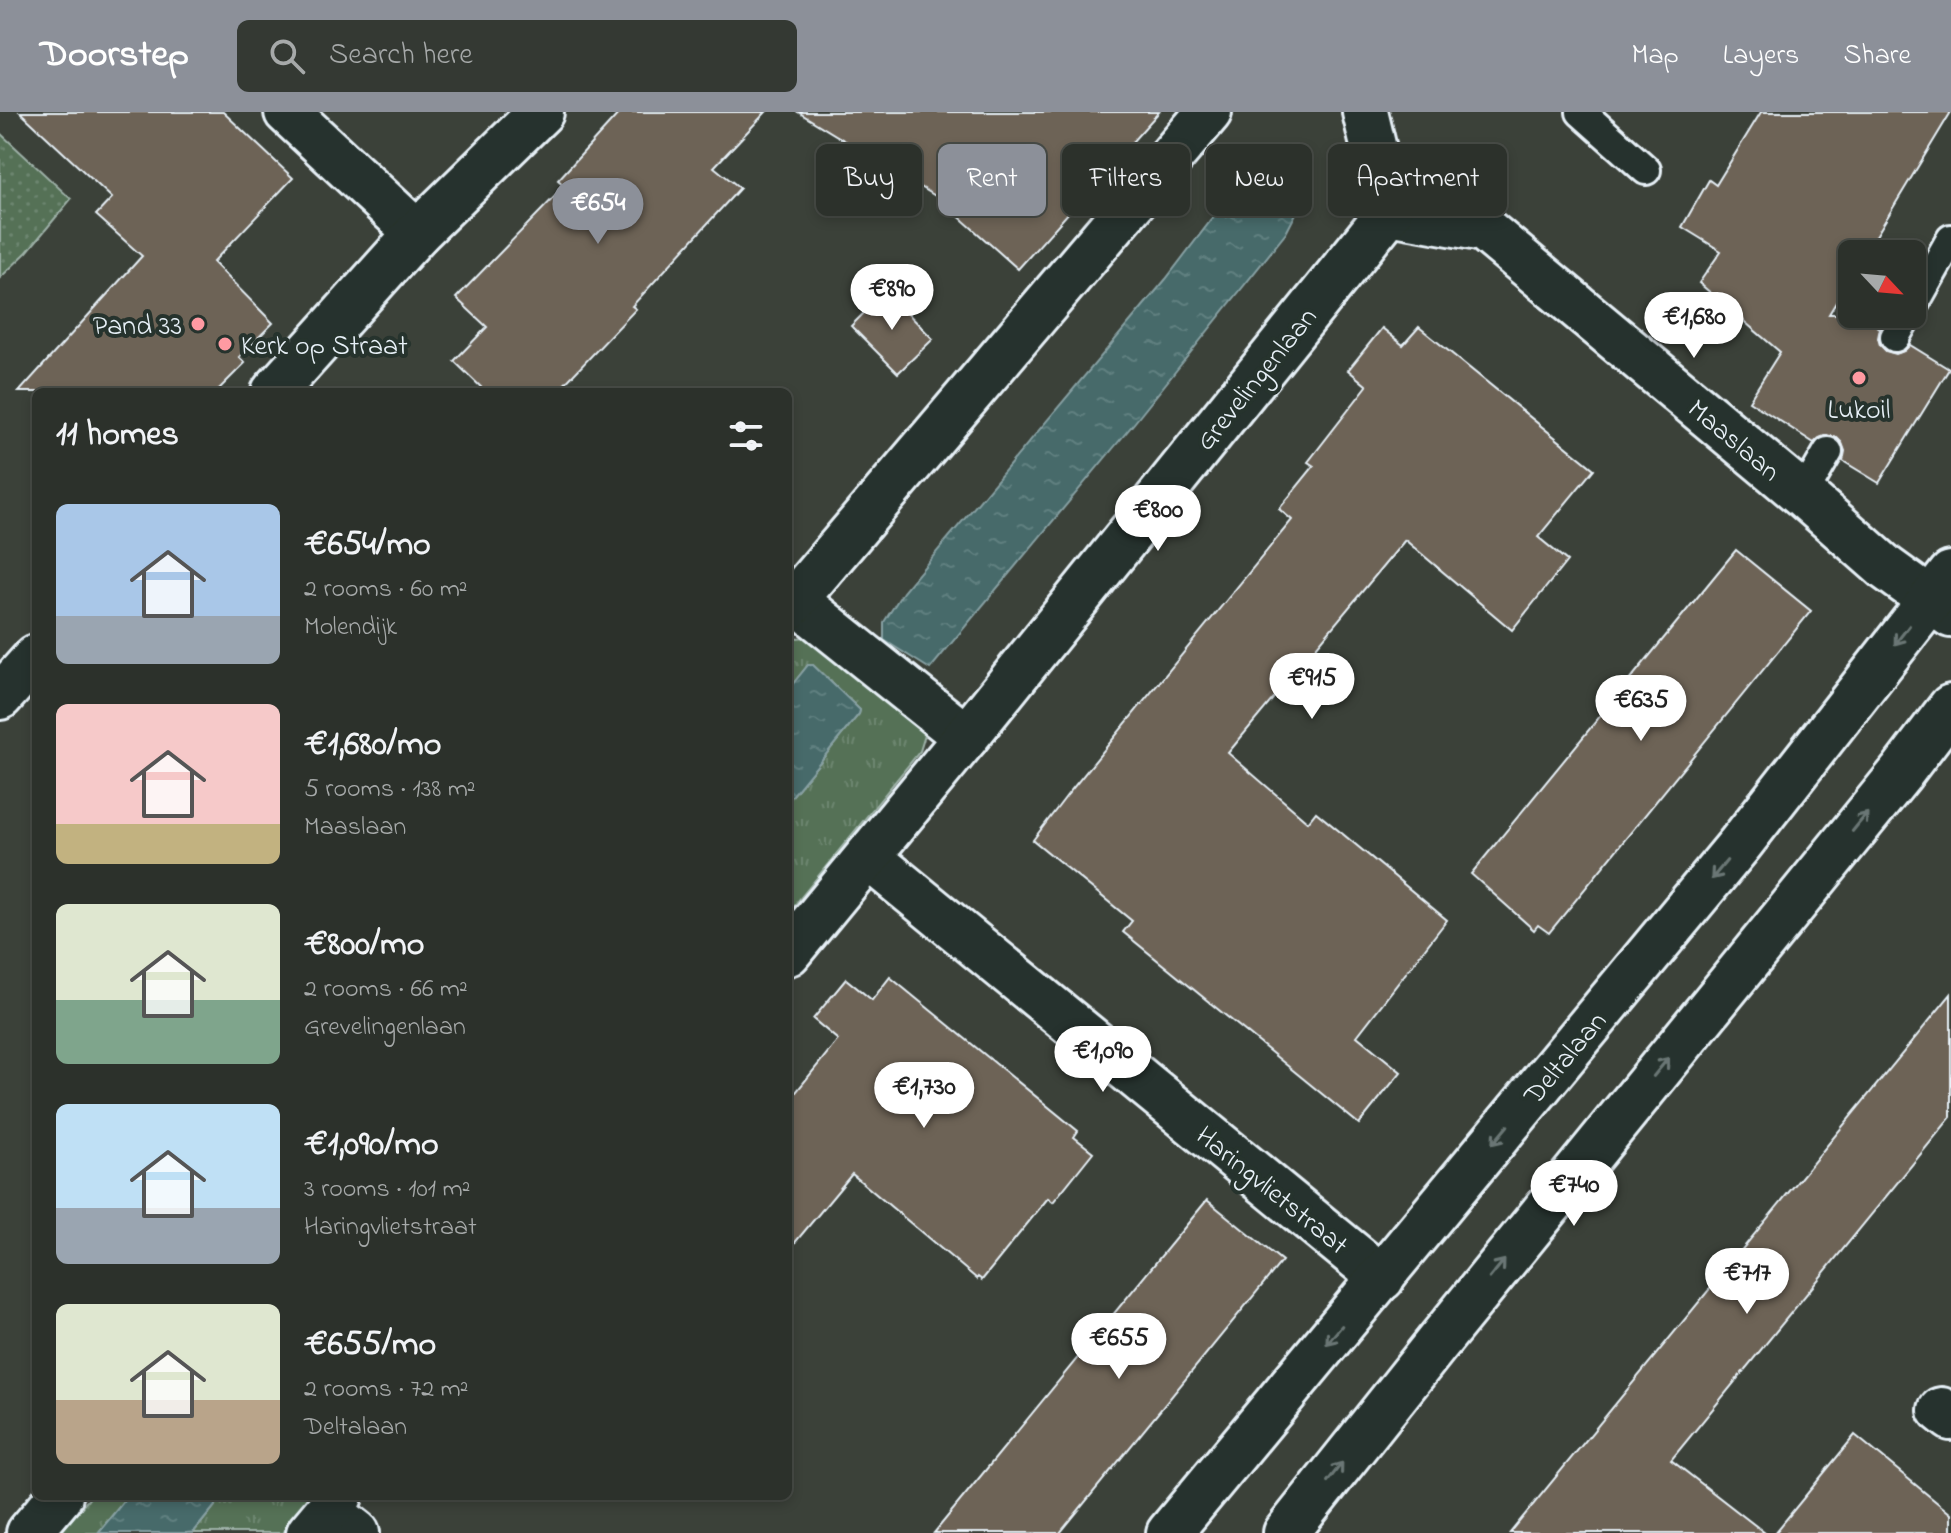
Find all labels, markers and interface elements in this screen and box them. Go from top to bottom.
search box [237,20,797,92]
text: Doorstep [40,28,189,84]
icon: search [265,34,309,78]
text: Search here [329,34,473,78]
text: Map [1631,36,1679,77]
text: Layers [1723,36,1799,77]
text: Share [1843,36,1911,77]
chip: Buy [816,144,922,216]
chip: Rent [938,144,1046,216]
chip: Filters [1062,144,1190,216]
chip: New [1206,144,1312,216]
chip: Apartment [1328,144,1507,216]
pin: €654 [551,178,645,246]
text: €654 [570,185,626,223]
north arrow [1838,240,1926,328]
map controls [1838,240,1926,328]
pin: €890 [845,264,939,332]
text: €890 [869,271,915,309]
pin: €1,680 [1629,292,1759,360]
text: €1,680 [1662,299,1726,337]
street label: Grevelingenlaan [1187,300,1328,461]
place label: Pand 33 [93,307,182,348]
marker: Pand 33 [189,315,207,333]
place label: Kerk op Straat [241,327,408,368]
marker: Kerk op Straat [216,335,234,353]
marker: Lukoil [1850,369,1868,387]
street label: Maaslaan [1677,391,1788,493]
place label: Lukoil [1828,391,1890,432]
text: 11 homes [56,411,179,461]
icon: filters [724,414,768,458]
pin: €800 [1111,485,1205,553]
text: €800 [1133,492,1183,530]
text: €654/mo [304,521,431,571]
icon: home [120,536,216,632]
text: 2 rooms · 60 m² [304,571,468,609]
text: Molendijk [304,609,397,647]
one-way arrow [1894,623,1911,645]
pin: €915 [1265,653,1359,721]
text: €915 [1287,660,1337,698]
pin: €635 [1594,675,1688,743]
text: €635 [1613,682,1669,720]
text: €1,680/mo [304,721,441,771]
icon: home [120,736,216,832]
text: 5 rooms · 138 m² [304,771,476,809]
text: Maaslaan [304,809,406,847]
one-way arrow [1851,812,1869,833]
one-way arrow [1710,859,1728,880]
text: €800/mo [304,921,424,971]
icon: home [120,936,216,1032]
text: 2 rooms · 66 m² [304,971,468,1009]
street label: Deltalaan [1515,1004,1618,1116]
text: Grevelingenlaan [304,1009,466,1047]
pin: €1,090 [1038,1026,1168,1094]
text: €1,090 [1072,1033,1134,1071]
one-way arrow [1652,1057,1670,1078]
pin: €1,730 [859,1062,989,1130]
text: €1,730 [892,1069,956,1107]
street label: Haringvlietstraat [1186,1117,1356,1266]
text: €1,090/mo [304,1121,439,1171]
one-way arrow [1491,1124,1509,1145]
icon: home [120,1136,216,1232]
pin: €740 [1527,1160,1621,1228]
text: €740 [1549,1167,1599,1205]
text: 3 rooms · 101 m² [304,1171,470,1209]
text: Haringvlietstraat [304,1209,477,1247]
pin: €717 [1700,1248,1794,1316]
text: €717 [1723,1255,1771,1293]
one-way arrow [1489,1259,1506,1280]
pin: €655 [1072,1313,1166,1381]
text: €655 [1089,1320,1149,1358]
text: €655/mo [304,1321,436,1371]
one-way arrow [1325,1324,1343,1345]
icon: home [120,1336,216,1432]
text: 2 rooms · 72 m² [304,1371,469,1409]
text: Deltalaan [304,1409,407,1447]
one-way arrow [1326,1462,1344,1483]

